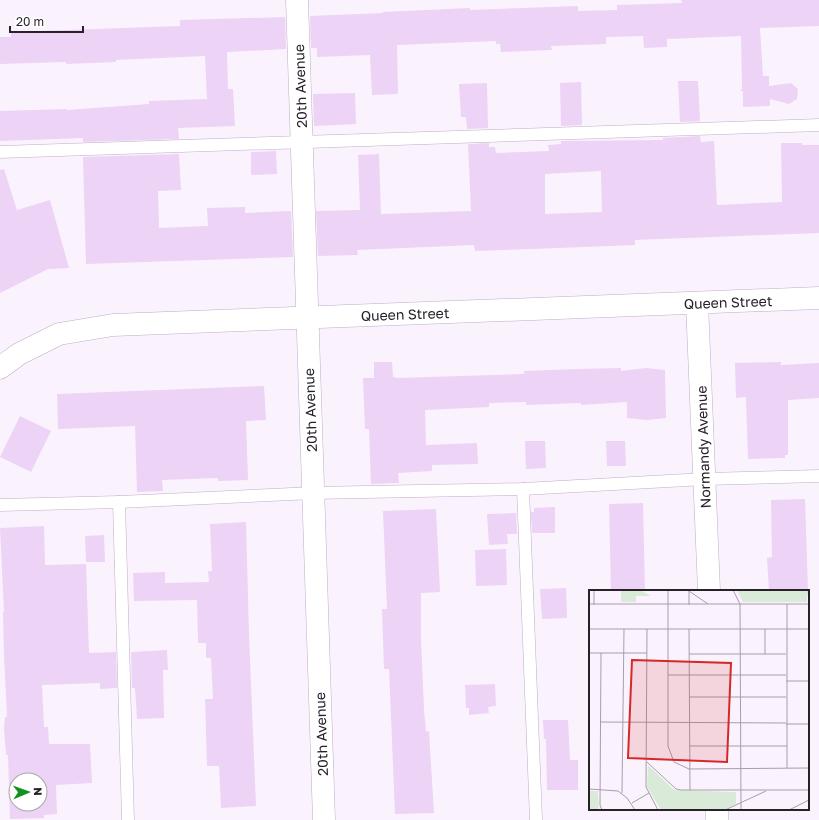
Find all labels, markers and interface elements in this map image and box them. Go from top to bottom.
scale bar [10,8,83,34]
text: 20 m [16,14,44,29]
street label: 20th Avenue [290,44,310,128]
street label: Queen Street [683,292,773,312]
street label: Queen Street [360,304,450,324]
street label: 20th Avenue [300,368,320,452]
street label: Normandy Avenue [692,385,714,509]
inset map [589,590,809,810]
street label: 20th Avenue [311,692,331,776]
north arrow [8,772,48,812]
text: N [32,787,45,796]

